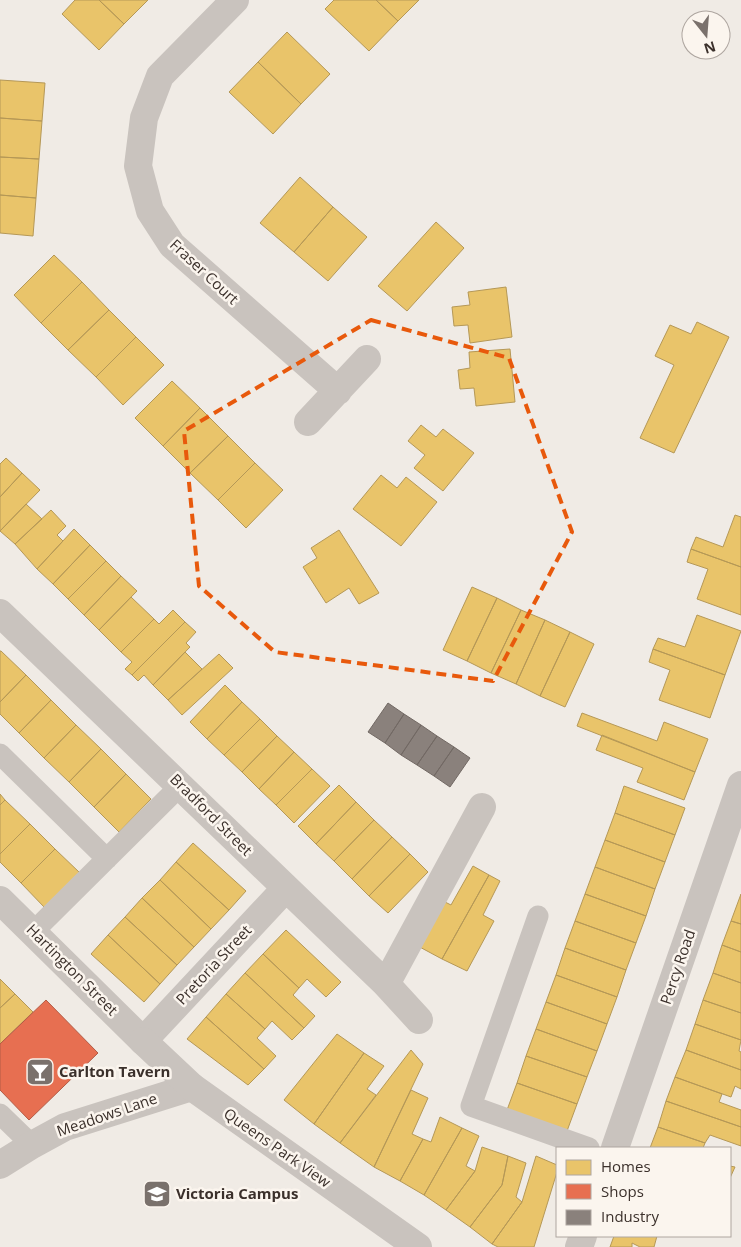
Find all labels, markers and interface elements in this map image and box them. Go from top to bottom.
north arrow [681,10,731,60]
text: N [702,37,718,59]
street label: Fraser Court [166,234,243,308]
street label: Bradford Street [166,769,257,860]
street label: Hartington Street [23,919,123,1019]
street label: Pretoria Street [171,920,255,1008]
street label: Percy Road [655,927,699,1007]
bar icon: Carlton Tavern [25,1057,55,1087]
place label: Carlton Tavern [59,1061,170,1081]
street label: Meadows Lane [54,1088,160,1141]
street label: Queens Park View [220,1103,335,1192]
legend [556,1147,731,1237]
text: Homes [601,1156,651,1176]
school or university icon: Victoria Campus [142,1179,172,1209]
text: Shops [601,1181,644,1201]
place label: Victoria Campus [176,1183,298,1203]
text: Industry [601,1206,659,1226]

